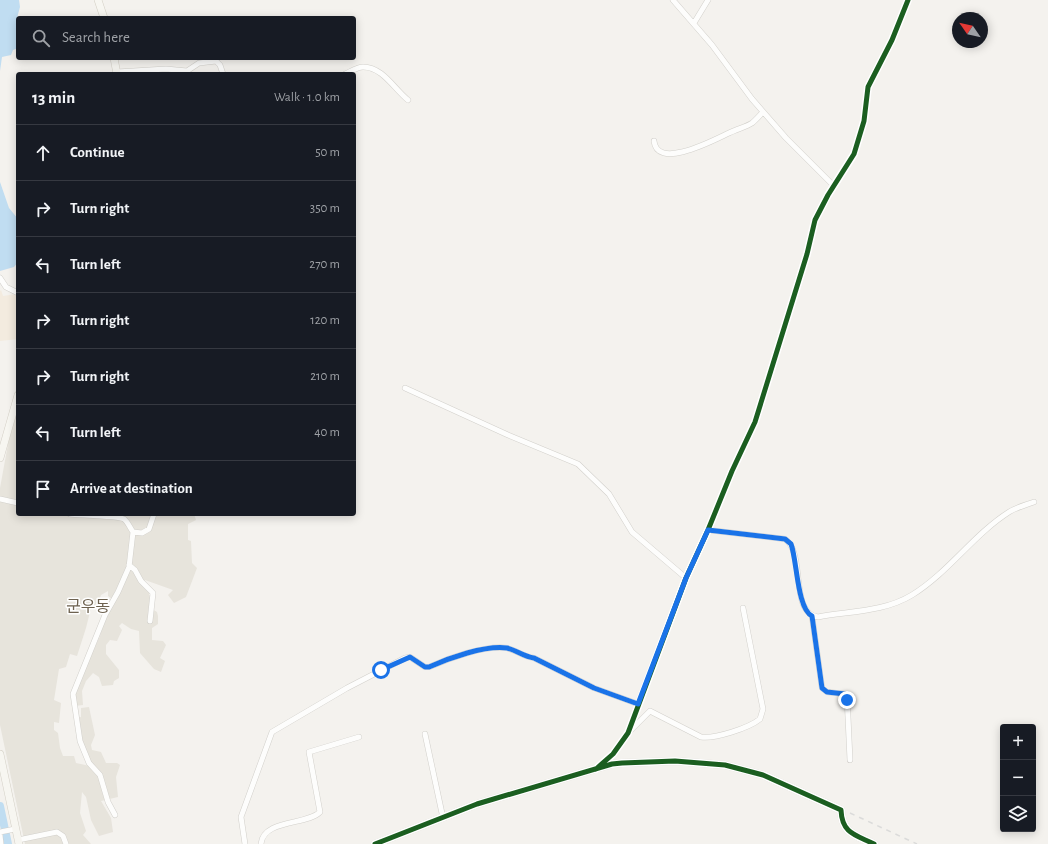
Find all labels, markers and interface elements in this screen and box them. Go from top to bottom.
north arrow [952,12,988,48]
search box [16,16,356,60]
icon: search [30,27,52,49]
text: Search here [62,30,130,45]
text: 13 min [32,89,75,106]
text: Walk · 1.0 km [274,91,340,104]
icon: ahead [32,142,54,164]
text: Continue [70,145,125,160]
text: 50 m [315,146,340,159]
icon: right [32,198,54,220]
text: Turn right [70,201,129,216]
text: 350 m [310,202,340,215]
icon: left [32,254,54,276]
text: Turn left [70,257,121,272]
text: 270 m [309,258,340,271]
icon: right [32,310,54,332]
text: Turn right [70,313,129,328]
text: 120 m [310,314,340,327]
icon: right [32,366,54,388]
text: Turn right [70,369,129,384]
text: 210 m [310,370,340,383]
icon: left [32,422,54,444]
text: Turn left [70,425,121,440]
text: 40 m [314,426,340,439]
icon: arrive [32,478,54,500]
text: Arrive at destination [70,481,193,496]
district label: 군우동 [66,599,110,615]
route start [372,661,390,679]
route end [838,691,856,709]
map controls [1000,724,1036,832]
button: + [1000,724,1036,760]
button: − [1000,760,1036,796]
button: layers [1000,796,1036,832]

